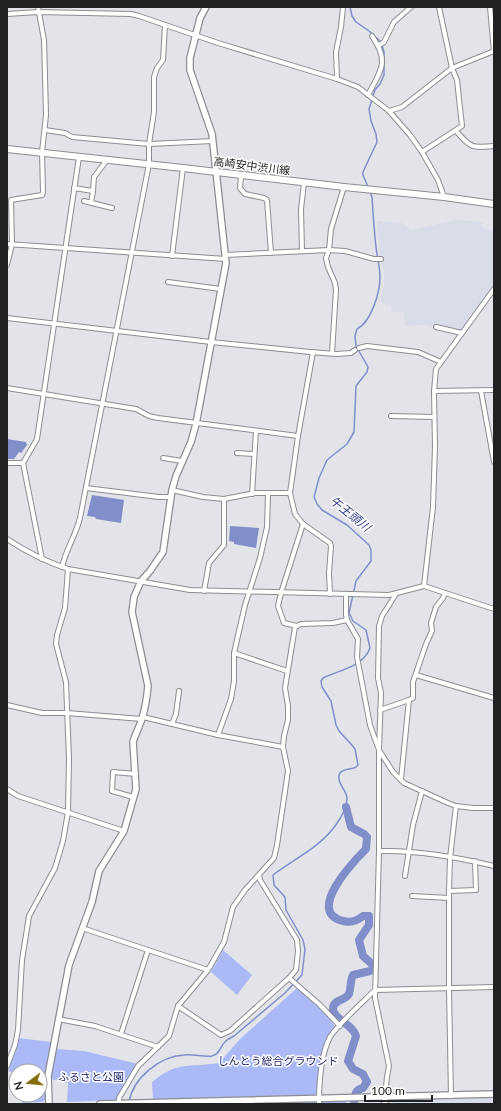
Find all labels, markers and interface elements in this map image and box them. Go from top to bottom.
street label: 高崎安中渋川線 [213,154,291,177]
water label: 午王頭川 [327,493,375,536]
park label: しんとう総合グラウンド [218,1054,339,1067]
north arrow [8,1063,48,1103]
park label: ふるさと公園 [58,1070,124,1083]
scale bar [365,1077,432,1103]
text: N [10,1080,25,1092]
text: 100 m [371,1083,405,1098]

